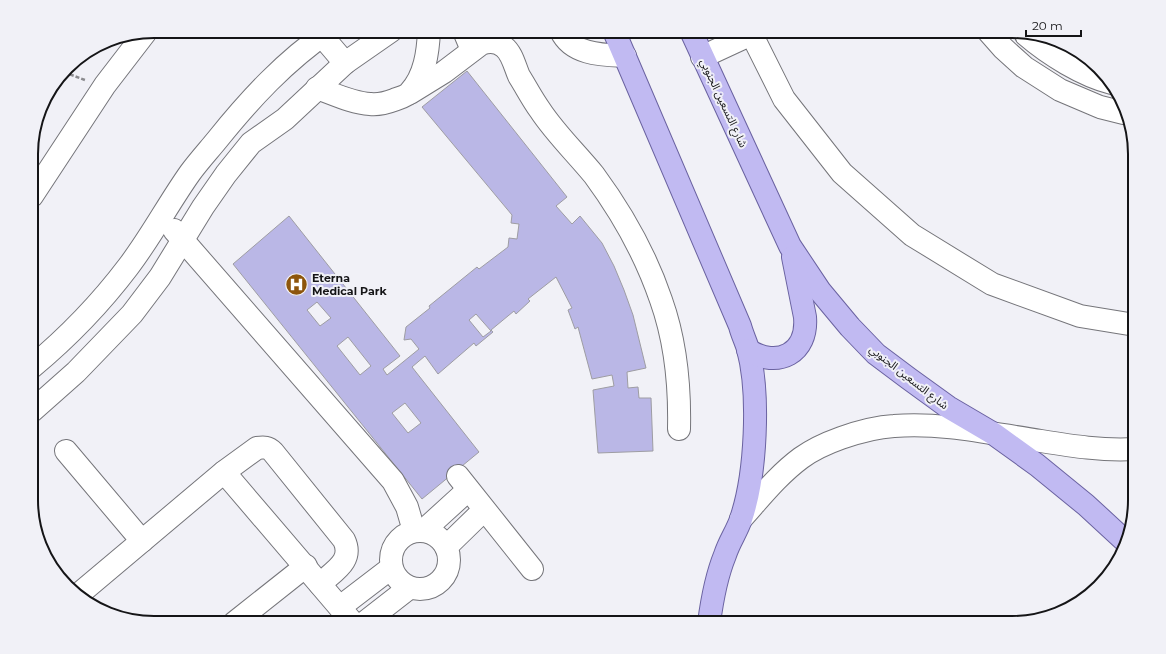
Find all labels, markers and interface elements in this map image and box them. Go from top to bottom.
scale bar [1026,12,1081,38]
text: 20 m [1032,18,1063,33]
street label: شارع التسعين الجنوبي [695,56,751,151]
hospital icon: Eterna Medical Park [283,271,309,297]
place label: Eterna Medical Park [312,271,387,298]
street label: شارع التسعين الجنوبي [865,342,952,414]

